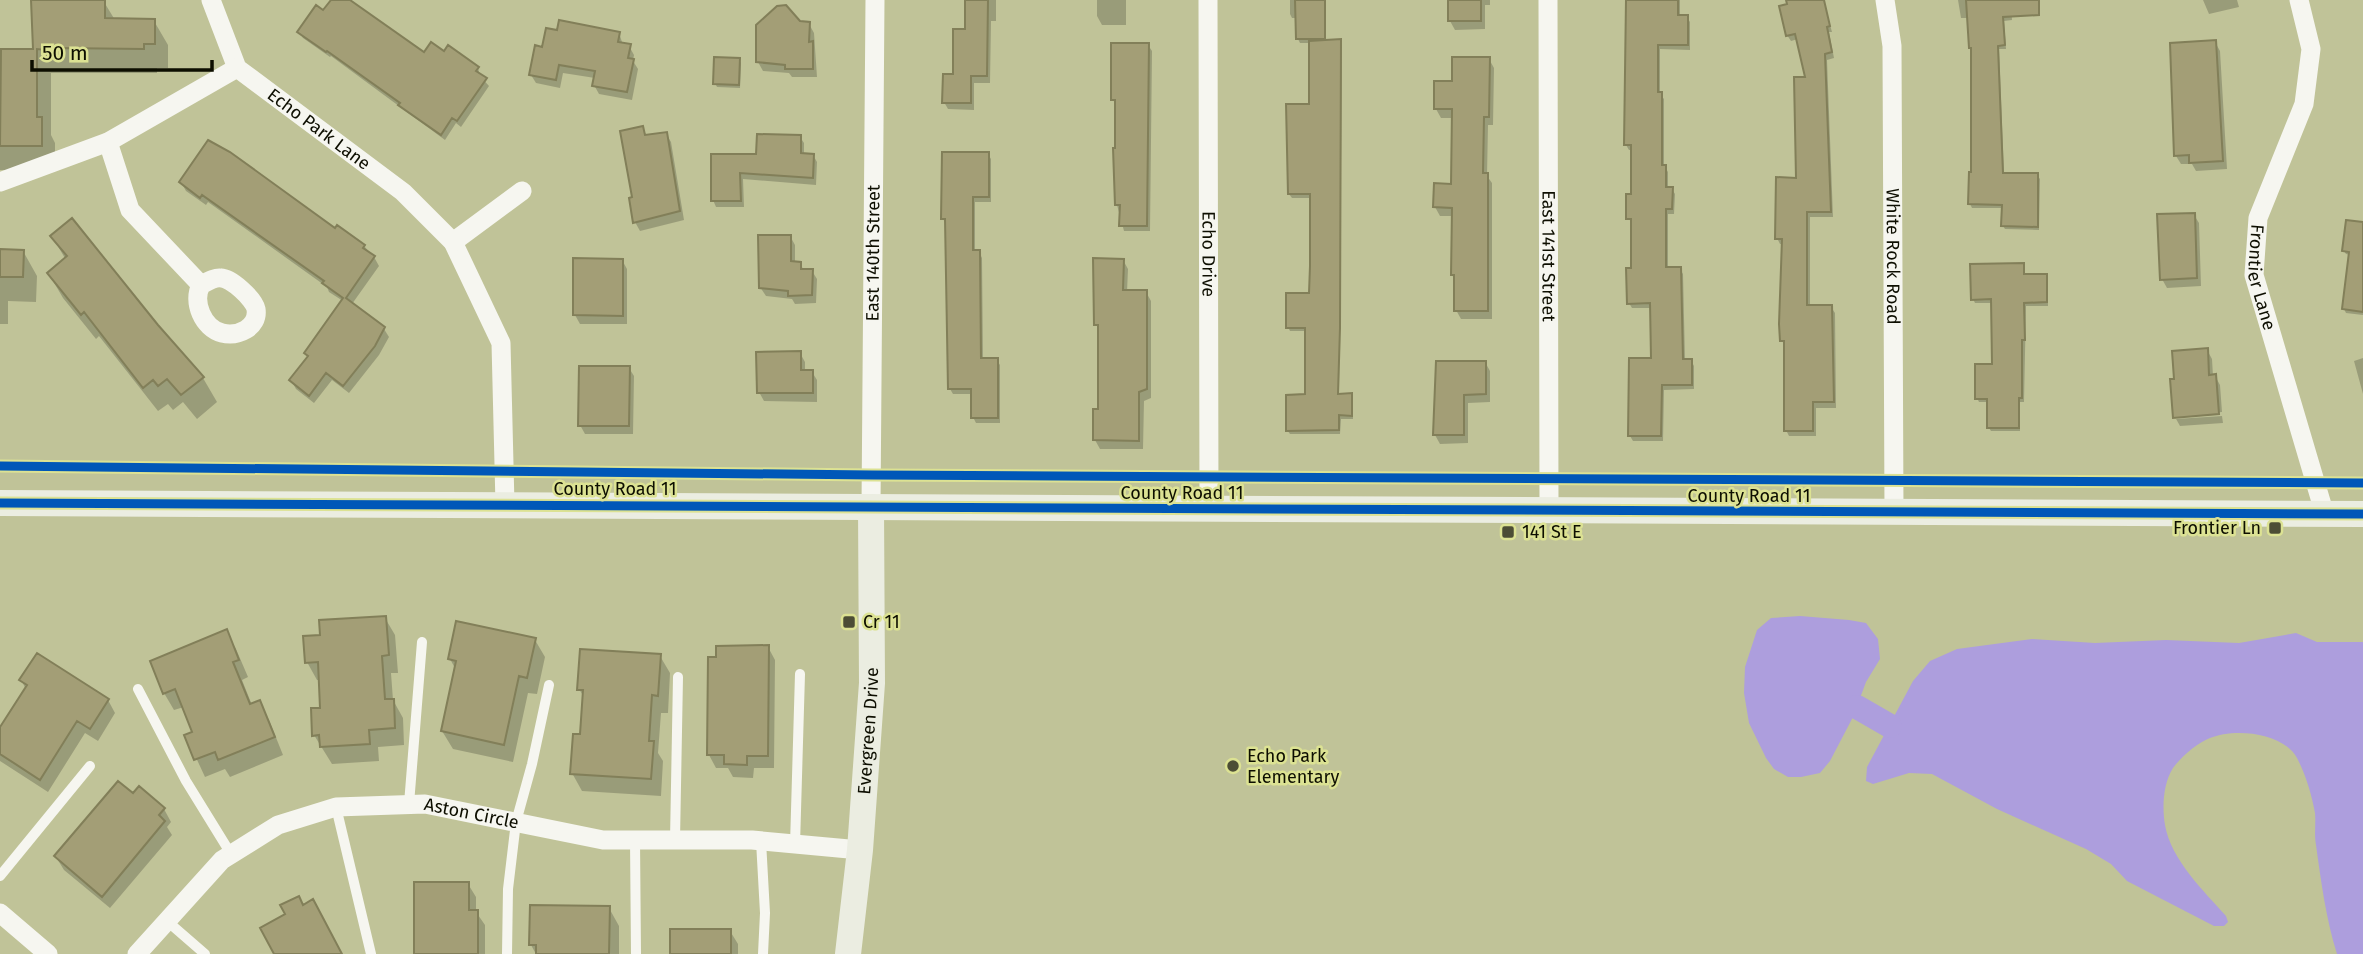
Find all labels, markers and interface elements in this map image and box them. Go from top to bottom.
scale bar [32,28,212,72]
text: 50 m [42,40,88,66]
street label: Echo Park Lane [263,84,375,175]
street label: East 140th Street [861,184,885,322]
street label: White Rock Road [1882,188,1904,325]
street label: East 141st Street [1537,190,1560,322]
street label: Echo Drive [1197,211,1220,297]
street label: Frontier Lane [2242,223,2281,333]
street label: County Road 11 [554,478,676,500]
street label: County Road 11 [1121,482,1243,504]
street label: County Road 11 [1688,485,1810,507]
place label: Frontier Ln [2173,517,2261,539]
marker: Frontier Ln [2267,520,2283,536]
place label: 141 St E [1522,521,1582,543]
marker: 141 St E [1500,524,1516,540]
place label: Cr 11 [863,611,900,633]
marker: Cr 11 [841,614,857,630]
street label: Evergreen Drive [853,667,883,795]
place label: Echo Park Elementary [1247,745,1339,788]
marker: Echo Park Elementary [1225,758,1241,774]
street label: Aston Circle [422,793,521,834]

